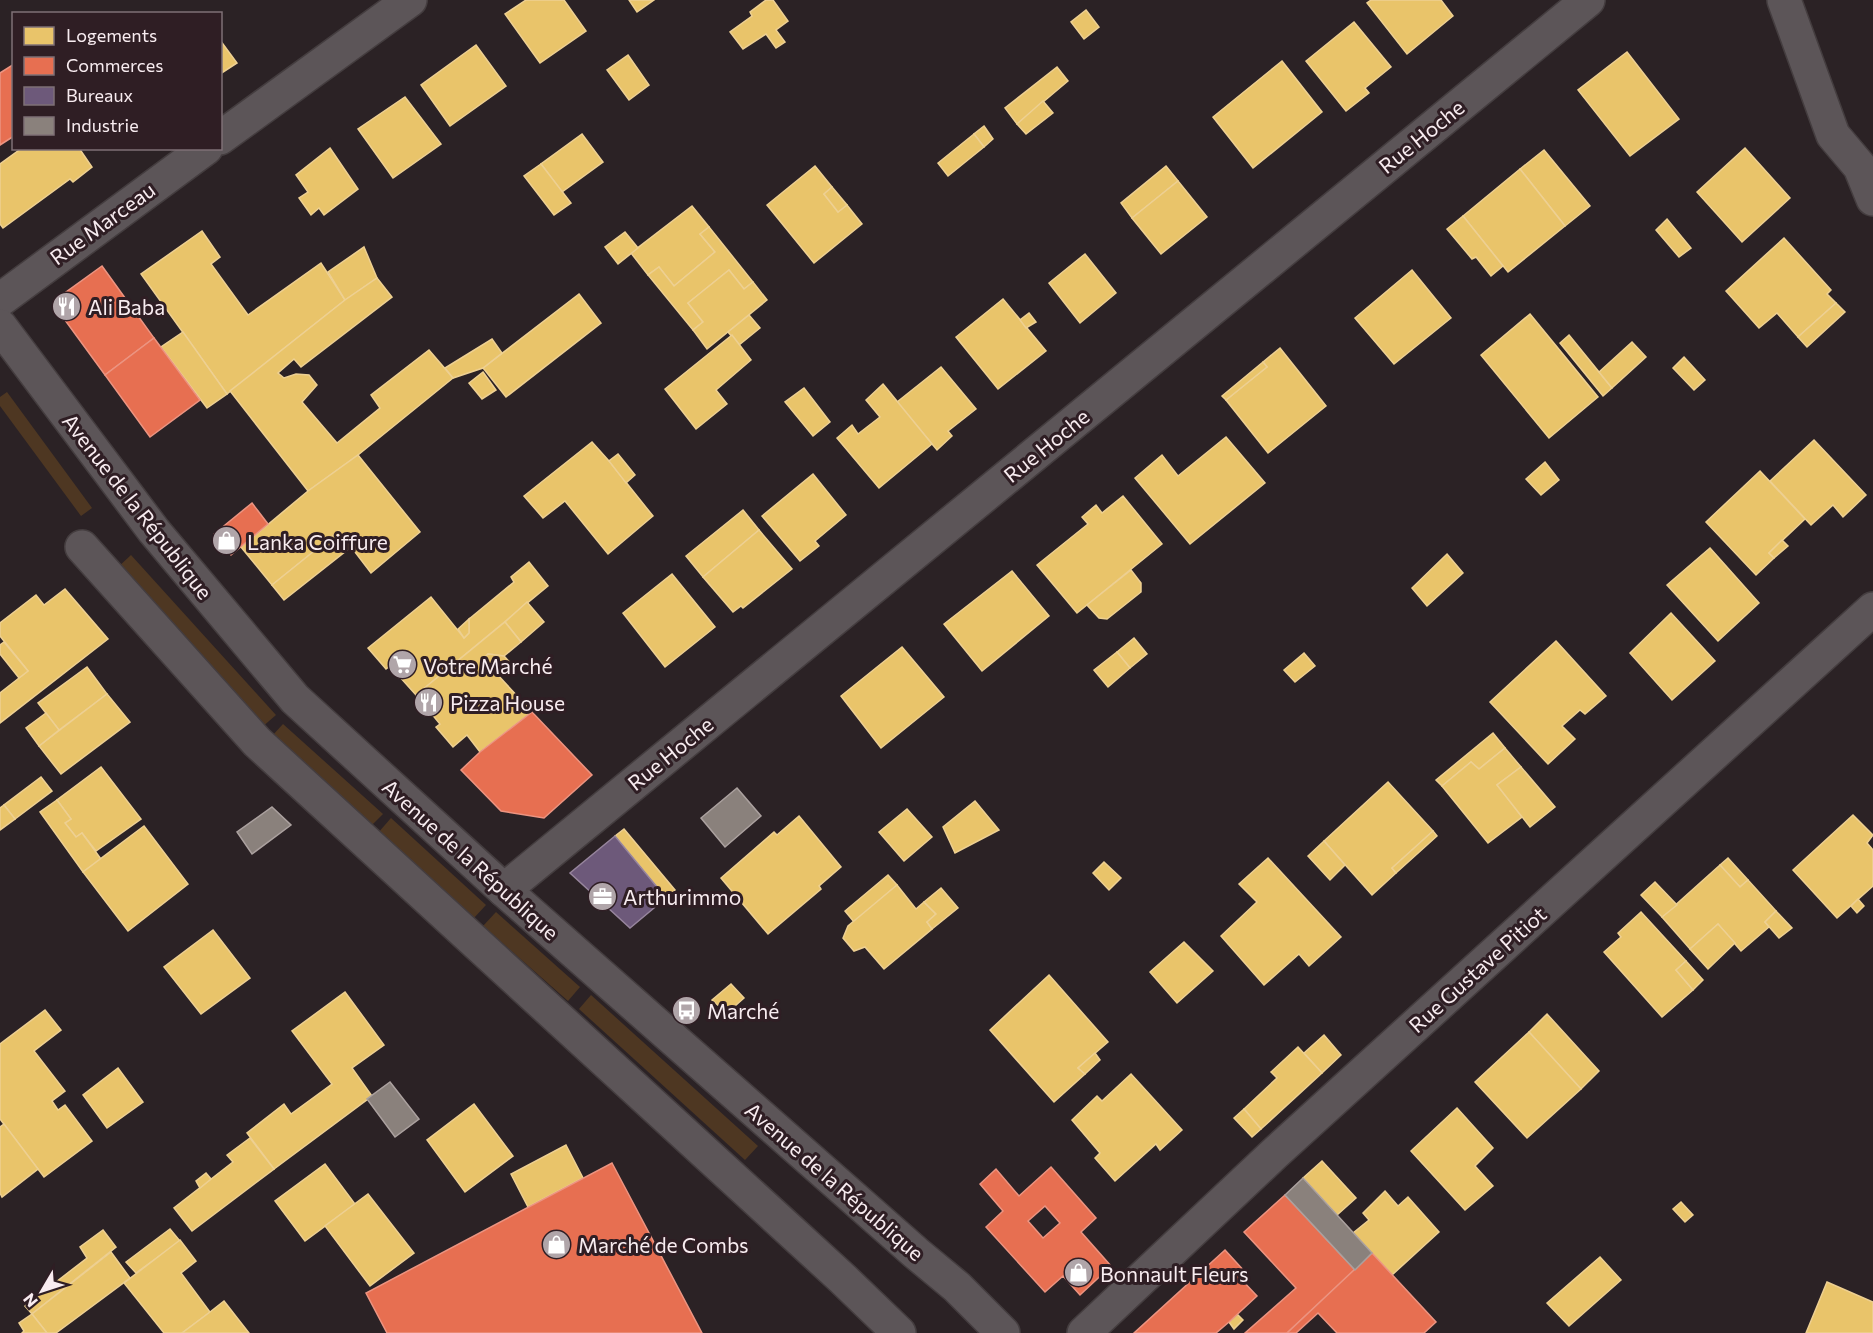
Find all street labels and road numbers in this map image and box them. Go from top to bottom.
street label: Rue Hoche [1373,94,1469,178]
street label: Rue Marceau [45,176,159,270]
street label: Rue Hoche [998,403,1094,487]
street label: Avenue de la République [58,408,218,604]
street label: Rue Hoche [622,711,718,795]
street label: Avenue de la République [378,773,564,945]
street label: Rue Gustave Pitiot [1403,901,1551,1037]
street label: Avenue de la République [741,1097,929,1265]

